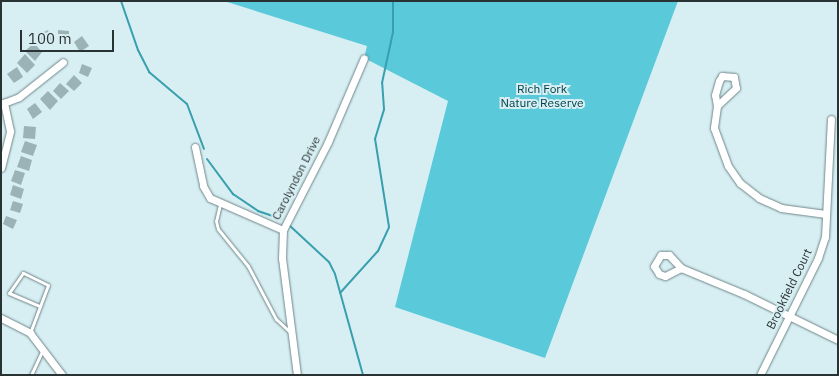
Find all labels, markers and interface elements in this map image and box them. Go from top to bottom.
scale bar [22,20,116,52]
text: 100 m [28,29,72,48]
park label: Rich Fork Nature Reserve [500,82,584,110]
street label: Carolyndon Drive [269,134,323,222]
street label: Brookfield Court [763,246,815,332]

